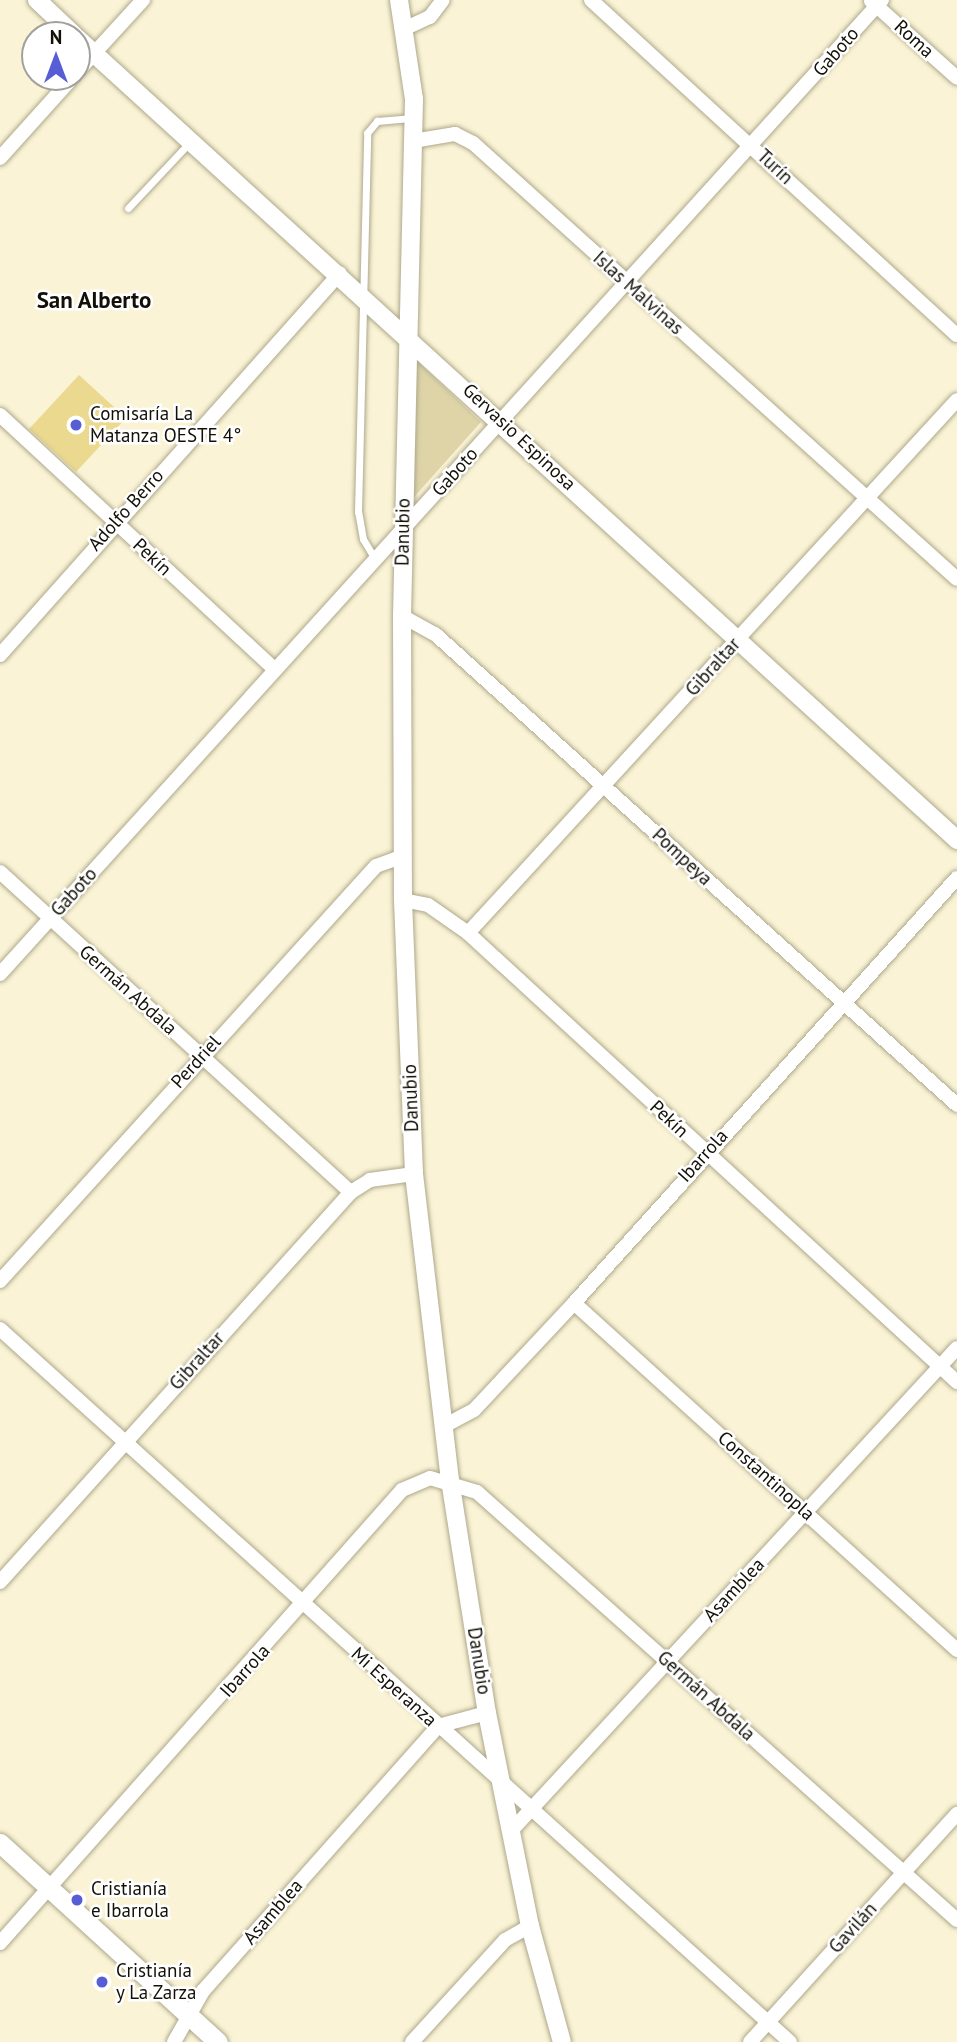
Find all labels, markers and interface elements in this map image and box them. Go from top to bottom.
street label: Roma [889,15,939,63]
north arrow [21,21,91,91]
street label: Gaboto [808,23,864,81]
text: N [50,25,62,49]
street label: Turín [752,145,798,189]
street label: Islas Malvinas [588,247,688,339]
district label: San Alberto [36,286,152,314]
street label: Gervasio Espinosa [458,379,580,495]
place label: Comisaría La Matanza OESTE 4° [90,403,241,447]
marker: Comisaría La Matanza OESTE 4° [68,417,84,433]
street label: Gaboto [427,443,483,501]
street label: Adolfo Berro [83,464,169,556]
street label: Danubio [391,498,415,566]
street label: Pekín [128,534,176,580]
street label: Gibraltar [681,633,745,701]
street label: Pompeya [647,824,717,890]
street label: Gaboto [46,863,102,921]
street label: Germán Abdala [74,940,182,1040]
street label: Perdriel [166,1031,226,1093]
street label: Danubio [398,1064,424,1132]
street label: Pekín [645,1096,693,1142]
street label: Ibarrola [673,1125,733,1187]
street label: Gibraltar [165,1327,229,1395]
street label: Constantinopla [713,1427,819,1525]
street label: Asamblea [699,1553,769,1627]
street label: Danubio [462,1626,496,1696]
street label: Ibarrola [215,1640,275,1702]
street label: Mi Esperanza [346,1643,442,1731]
street label: Germán Abdala [652,1646,760,1746]
street label: Asamblea [239,1875,307,1949]
place label: Cristianía e Ibarrola [91,1878,169,1922]
marker: Cristianía e Ibarrola [69,1892,85,1908]
street label: Gavilán [824,1898,882,1958]
place label: Cristianía y La Zarza [116,1960,198,2004]
marker: Cristianía y La Zarza [94,1974,110,1990]

